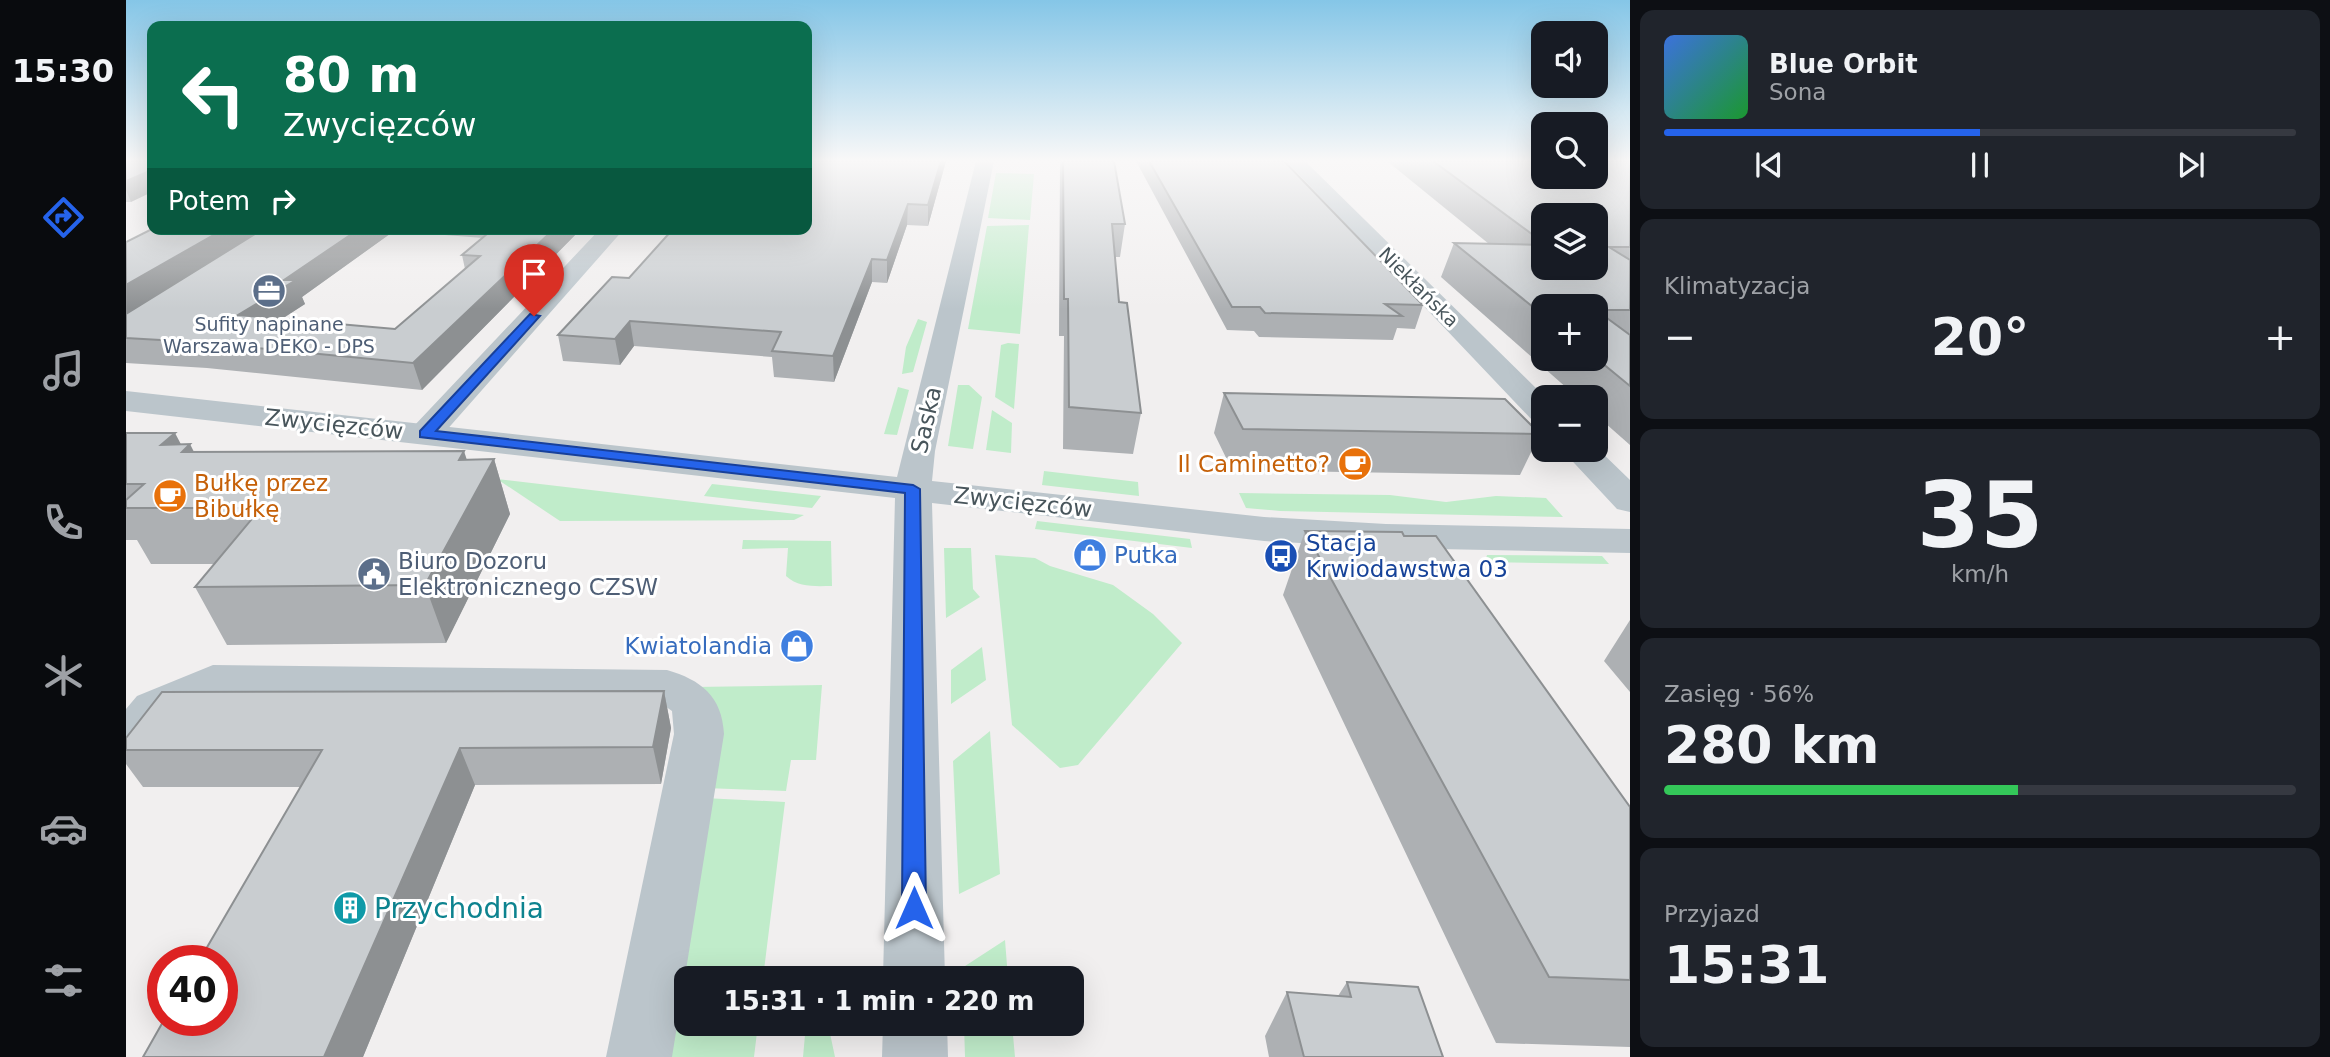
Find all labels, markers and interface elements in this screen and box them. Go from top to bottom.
map controls [1531,21,1608,462]
button: sound [1531,21,1608,98]
text: 80 m [283,47,419,104]
icon: left [168,49,259,140]
text: Blue Orbit [1769,49,1918,79]
text: 15:30 [12,52,114,90]
text: Sona [1769,79,1826,105]
text: Zwycięzców [283,106,476,144]
button: search [1531,112,1608,189]
icon: previous [1750,146,1788,184]
icon: pause [1961,146,1999,184]
icon: next [2172,146,2210,184]
icon: right [264,182,302,220]
text: Potem [168,186,250,216]
icon: directions [39,193,88,242]
button: layers [1531,203,1608,280]
street label: Niekłańska [1375,243,1463,331]
pin [504,244,564,316]
icon: arrive [515,255,553,293]
office icon: Sufity napinane Warszawa DEKO - DPS [250,272,288,310]
text: Klimatyzacja [1664,273,1810,299]
button: + [1531,294,1608,371]
text: 20° [1931,307,2029,367]
place label: Sufity napinane Warszawa DEKO - DPS [163,313,375,357]
text: − [1664,315,1696,359]
text: + [2264,315,2296,359]
icon: music [39,346,88,395]
street label: Saska [906,384,946,456]
button: − [1531,385,1608,462]
street label: Zwycięzców [264,404,404,444]
cafe icon: Il Caminetto? [1336,445,1374,483]
place label: Il Caminetto? [1178,451,1330,477]
text: 35 [1917,463,2043,568]
place label: Bułkę przez Bibułkę [194,470,328,522]
cafe icon: Bułkę przez Bibułkę [151,477,189,515]
street label: Zwycięzców [953,482,1093,522]
icon: phone [39,498,88,547]
place label: Stacja Krwiodawstwa 03 [1306,530,1508,582]
shop icon: Putka [1071,536,1109,574]
bus stop icon: Stacja Krwiodawstwa 03 [1262,537,1300,575]
place label: Putka [1114,542,1178,568]
place label: Biuro Dozoru Elektronicznego CZSW [398,548,658,600]
public building icon: Biuro Dozoru Elektronicznego CZSW [355,555,393,593]
text: km/h [1951,561,2009,587]
shop icon: Kwiatolandia [778,627,816,665]
place label: Kwiatolandia [624,633,772,659]
icon: climate [39,651,88,700]
text: Zasięg · 56% [1664,681,1814,707]
text: 280 km [1664,715,1879,775]
icon: car [39,804,88,853]
position arrow [877,871,951,945]
building icon: Przychodnia [331,889,369,927]
place label: Przychodnia [374,892,544,925]
text: Przyjazd [1664,901,1760,927]
text: 15:31 [1664,935,1830,995]
speed limit sign: 40 [147,945,238,1036]
icon: filters [39,956,88,1005]
text: 15:31 · 1 min · 220 m [724,986,1034,1016]

